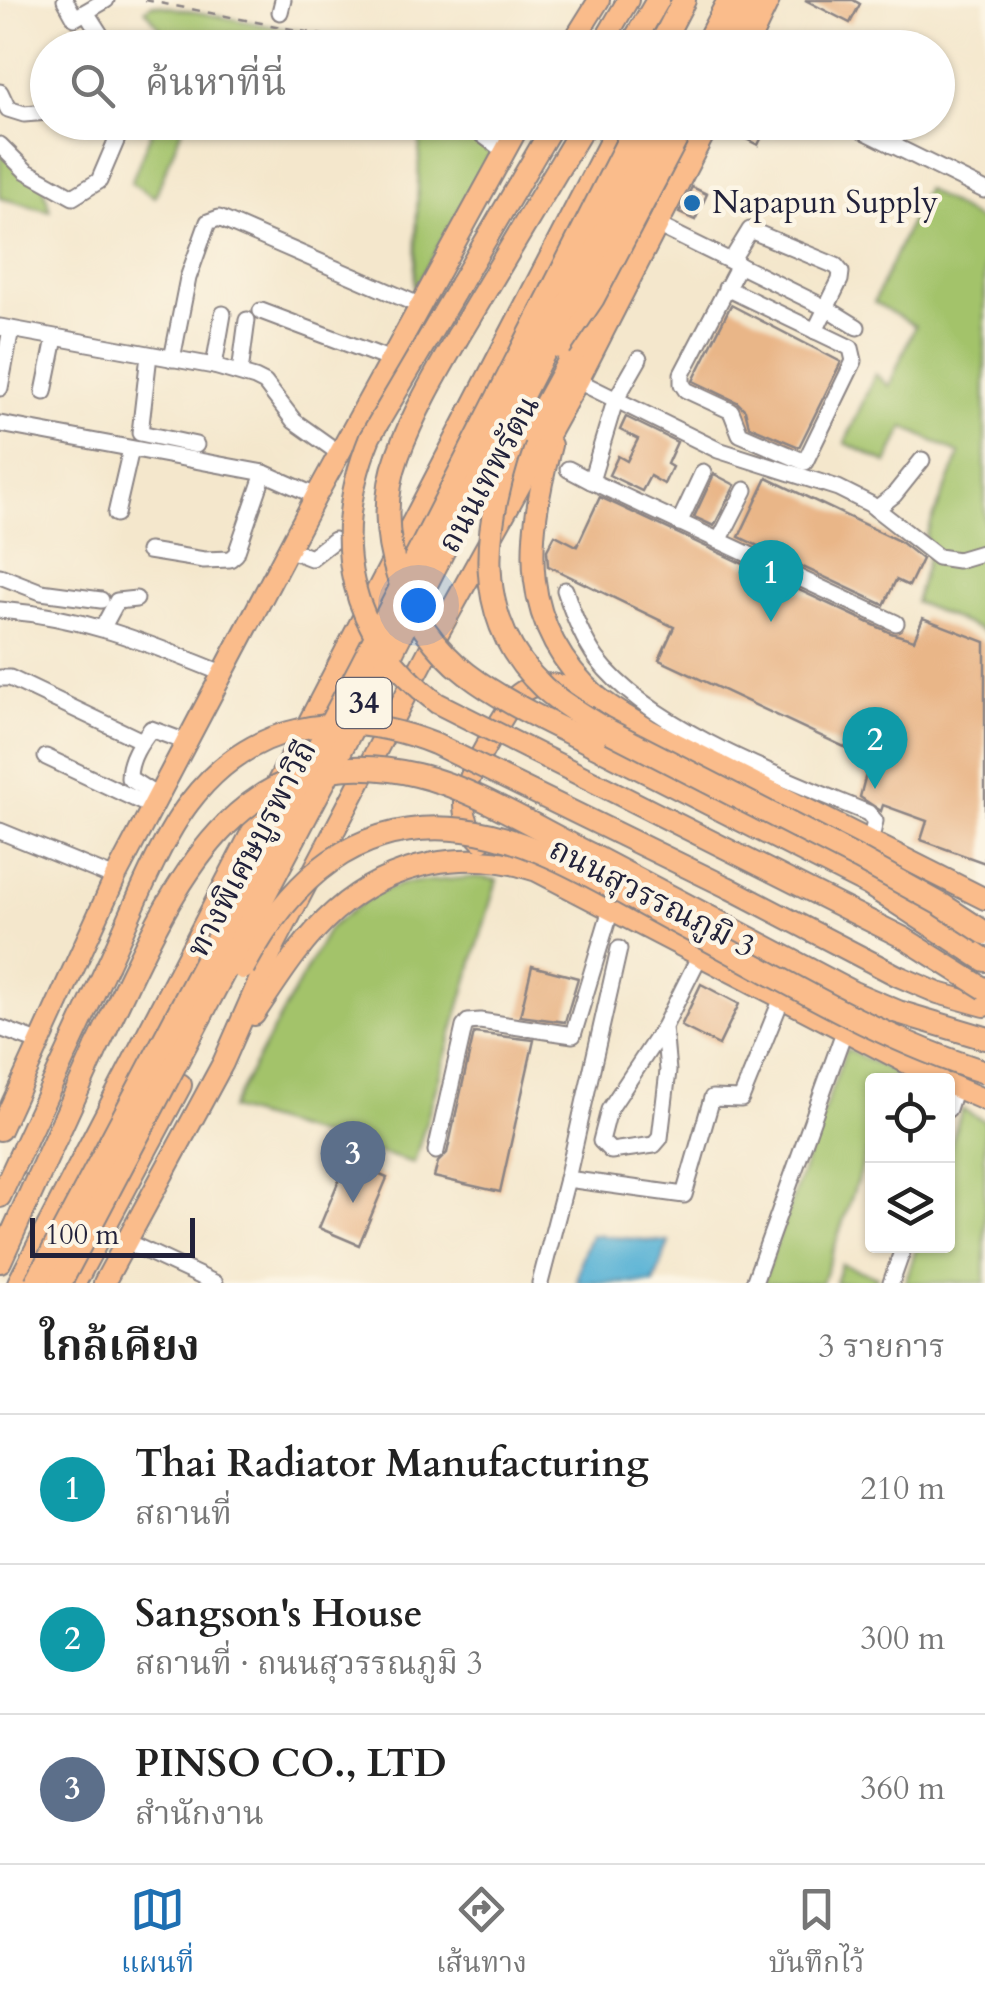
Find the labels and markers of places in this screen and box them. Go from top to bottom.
place label: Napapun Supply [712,181,938,225]
marker: Napapun Supply [681,192,703,214]
pin: 1 [738,540,804,622]
pin: 2 [842,706,908,789]
pin: 3 [320,1120,386,1203]

